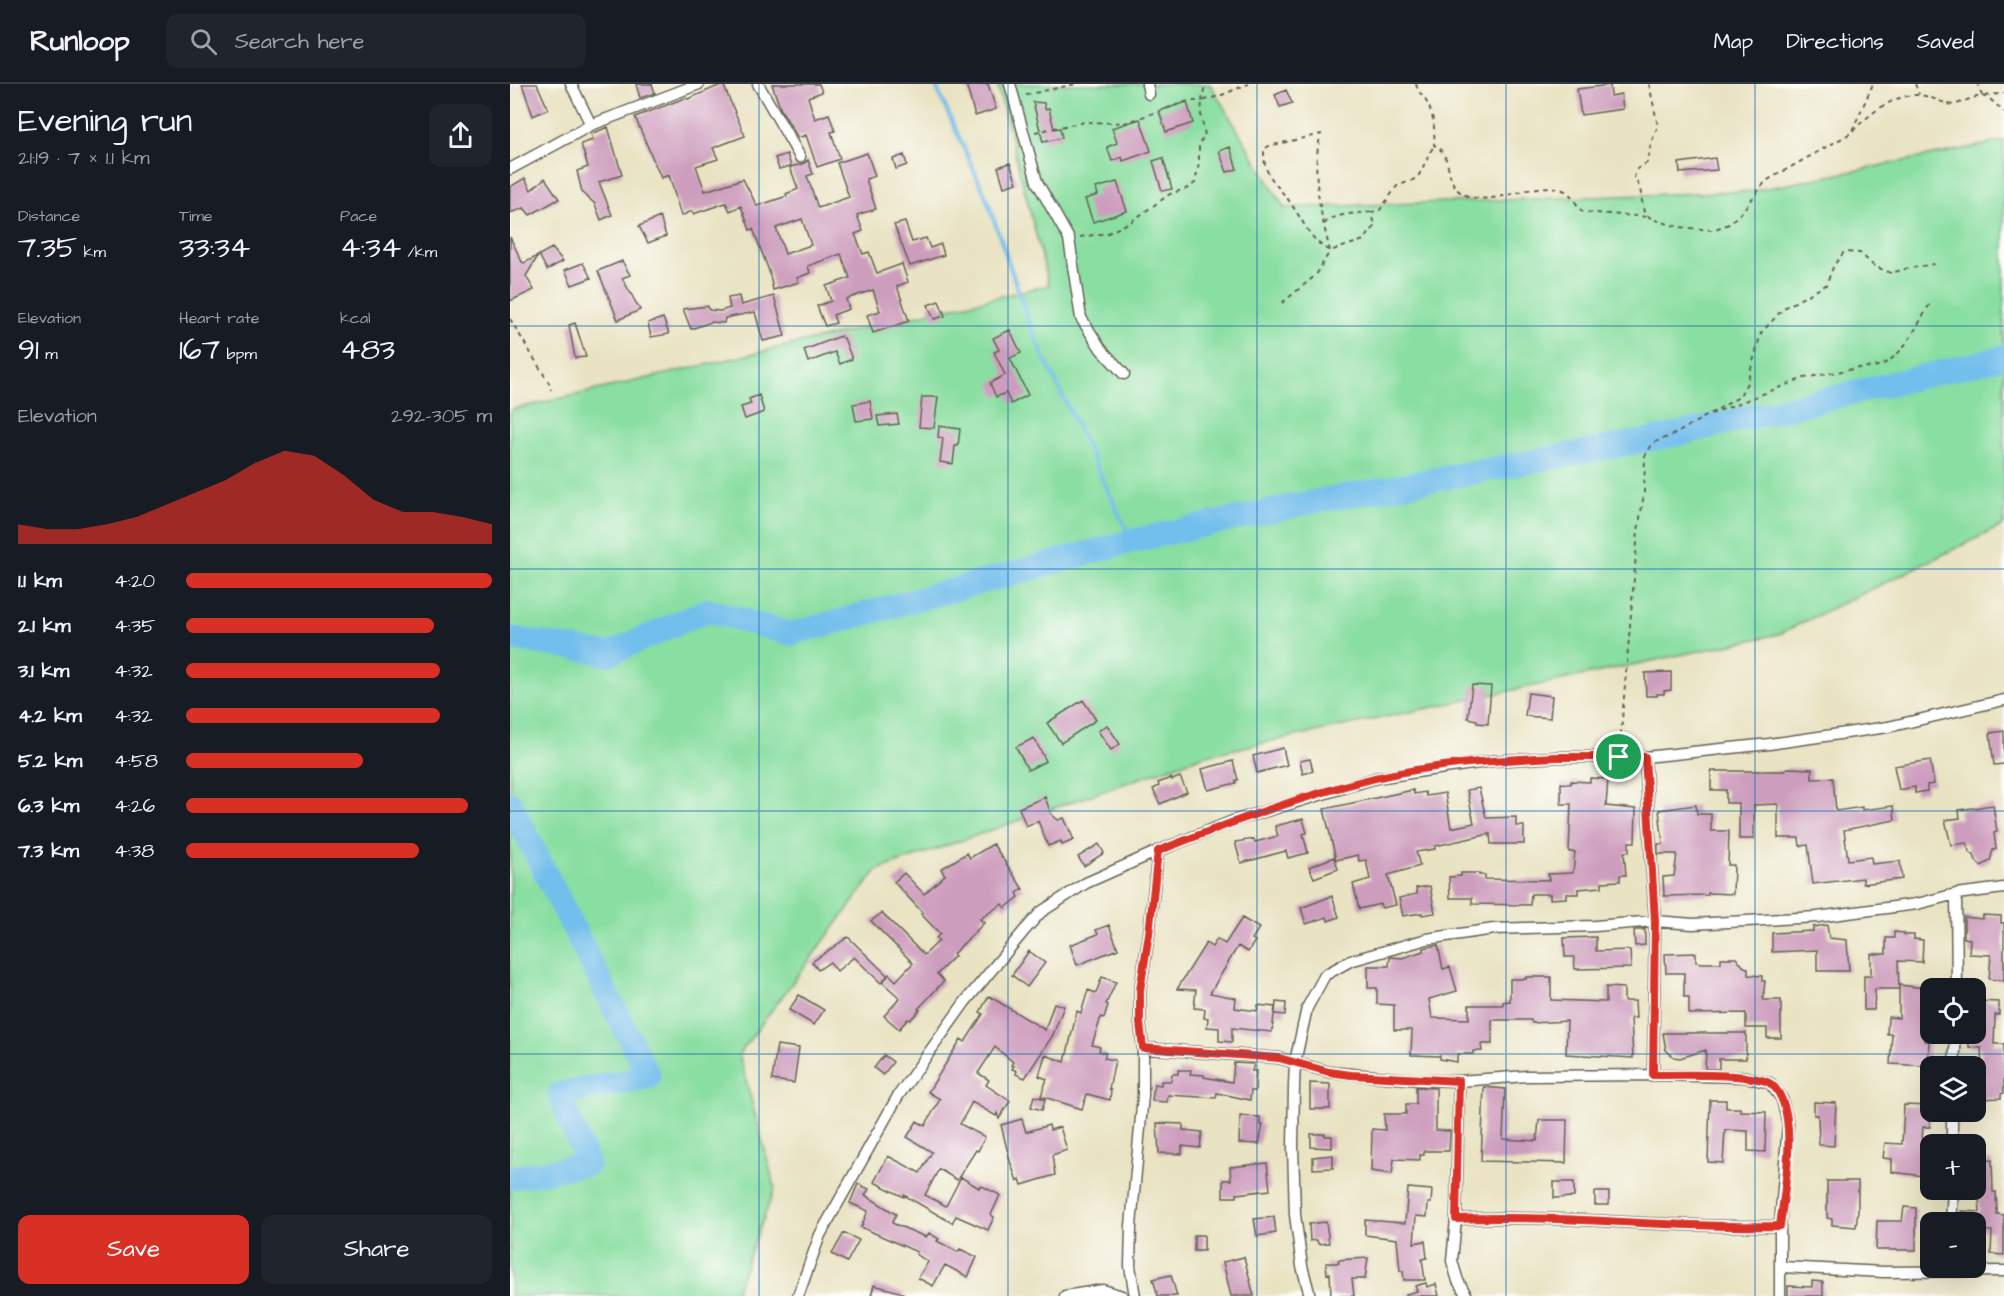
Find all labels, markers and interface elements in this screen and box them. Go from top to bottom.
search box [166,14,586,68]
text: Runloop [30,22,130,61]
icon: search [187,25,220,58]
text: Search here [235,26,365,57]
text: Map [1713,27,1753,56]
text: Directions [1786,27,1884,56]
text: Saved [1917,27,1974,56]
text: Evening run [18,98,192,144]
button: share [429,104,492,167]
text: 21:19 · 7 × 1.1 km [18,144,150,172]
text: Distance [18,205,80,227]
text: Time [179,205,213,227]
text: Pace [340,205,377,227]
text: 7.35 [18,227,77,269]
text: 33:34 [179,227,250,269]
text: 4:34 [340,227,401,269]
text: km [77,241,106,263]
text: /km [401,241,437,263]
text: Elevation [18,307,81,329]
text: Heart rate [179,307,259,329]
text: kcal [340,307,371,329]
text: 91 [18,329,39,371]
text: 167 [179,329,220,371]
text: 483 [340,329,395,371]
text: m [39,343,58,365]
text: bpm [220,343,257,365]
text: Elevation [18,402,97,430]
text: 292–305 m [391,402,492,430]
text: 1.1 km [18,567,62,595]
text: 4:20 [114,567,155,595]
text: 2.1 km [18,612,71,640]
text: 4:35 [114,612,155,640]
text: 3.1 km [18,657,69,685]
text: 4:32 [114,657,153,685]
text: 4.2 km [18,702,82,730]
text: 4:32 [114,702,153,730]
pin [1593,731,1644,782]
icon: arrive [1602,740,1635,773]
text: 5.2 km [18,747,82,775]
text: 4:58 [114,747,158,775]
text: 6.3 km [18,792,79,820]
text: 4:26 [114,792,155,820]
text: 7.3 km [18,837,79,865]
text: 4:38 [114,837,154,865]
map controls [1920,978,1986,1278]
button: locate [1920,978,1986,1044]
button: layers [1920,1056,1986,1122]
button: + [1920,1134,1986,1200]
button: − [1920,1212,1986,1278]
button: Save [18,1215,249,1284]
button: Share [261,1215,492,1284]

